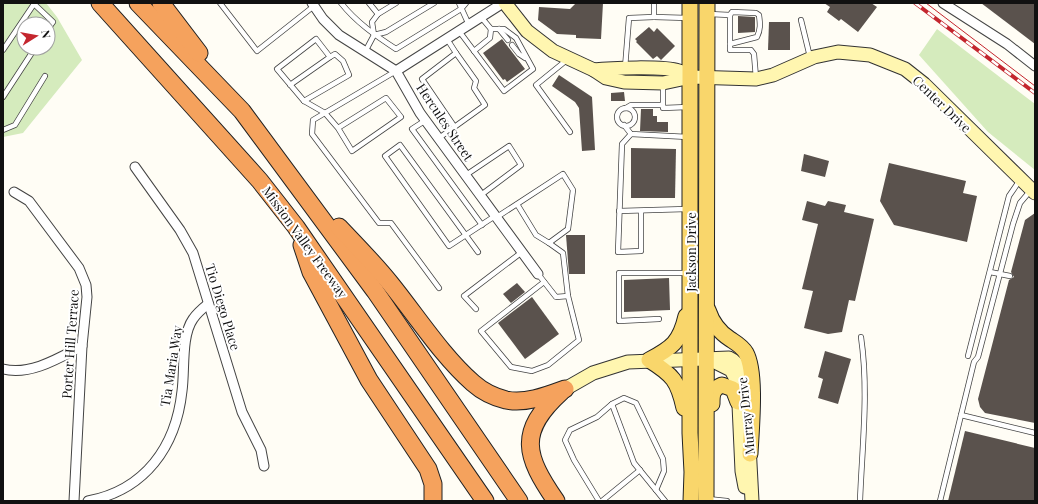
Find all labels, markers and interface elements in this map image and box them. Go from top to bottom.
north arrow [16,16,56,56]
text: N [38,29,54,39]
street label: Center Drive [909,71,976,136]
street label: Hercules Street [413,80,478,164]
street label: Mission Valley Freeway [259,182,352,301]
street label: Jackson Drive [682,212,699,293]
street label: Tio Diego Place [202,261,245,353]
street label: Porter Hill Terrace [57,288,82,399]
street label: Tia Maria Way [156,324,185,408]
street label: Murray Drive [733,376,758,456]

